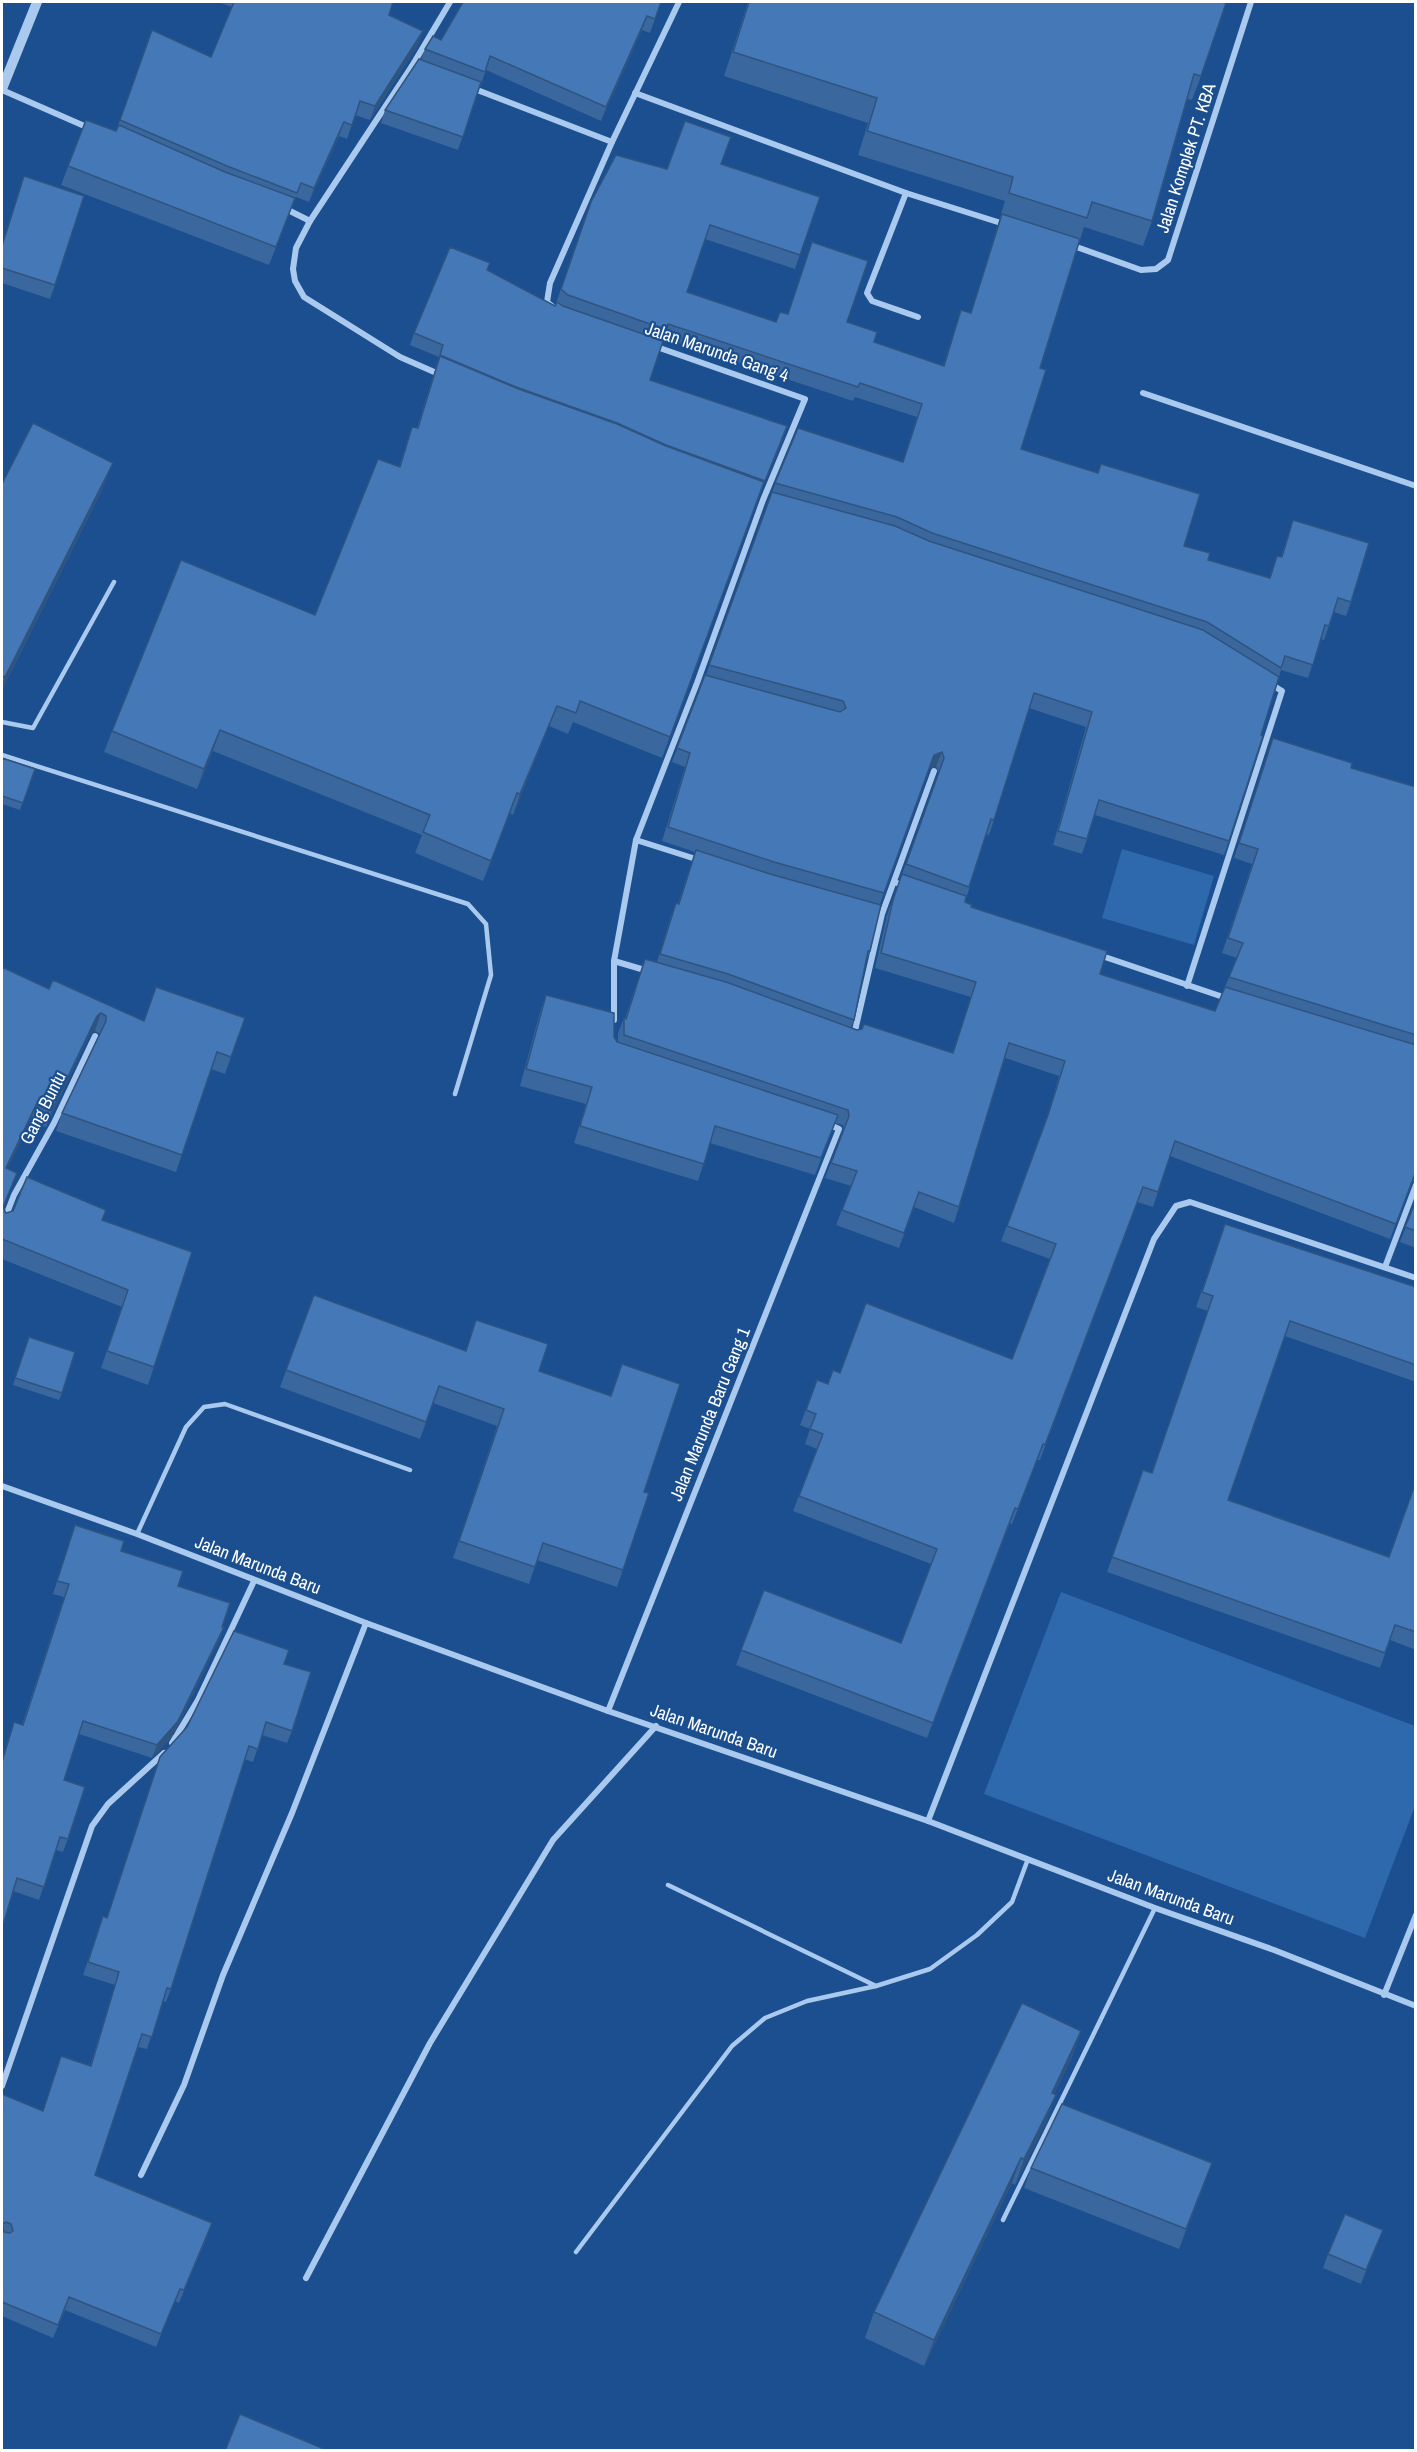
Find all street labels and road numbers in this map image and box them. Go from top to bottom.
street label: Jalan Komplek PT. KBA [1150,80,1222,236]
street label: Jalan Marunda Gang 4 [642,315,792,388]
street label: Gang Buntu [14,1067,72,1149]
street label: Jalan Marunda Baru Gang 1 [663,1322,756,1504]
street label: Jalan Marunda Baru [192,1529,325,1600]
street label: Jalan Marunda Baru [647,1697,781,1764]
street label: Jalan Marunda Baru [1104,1862,1238,1931]

